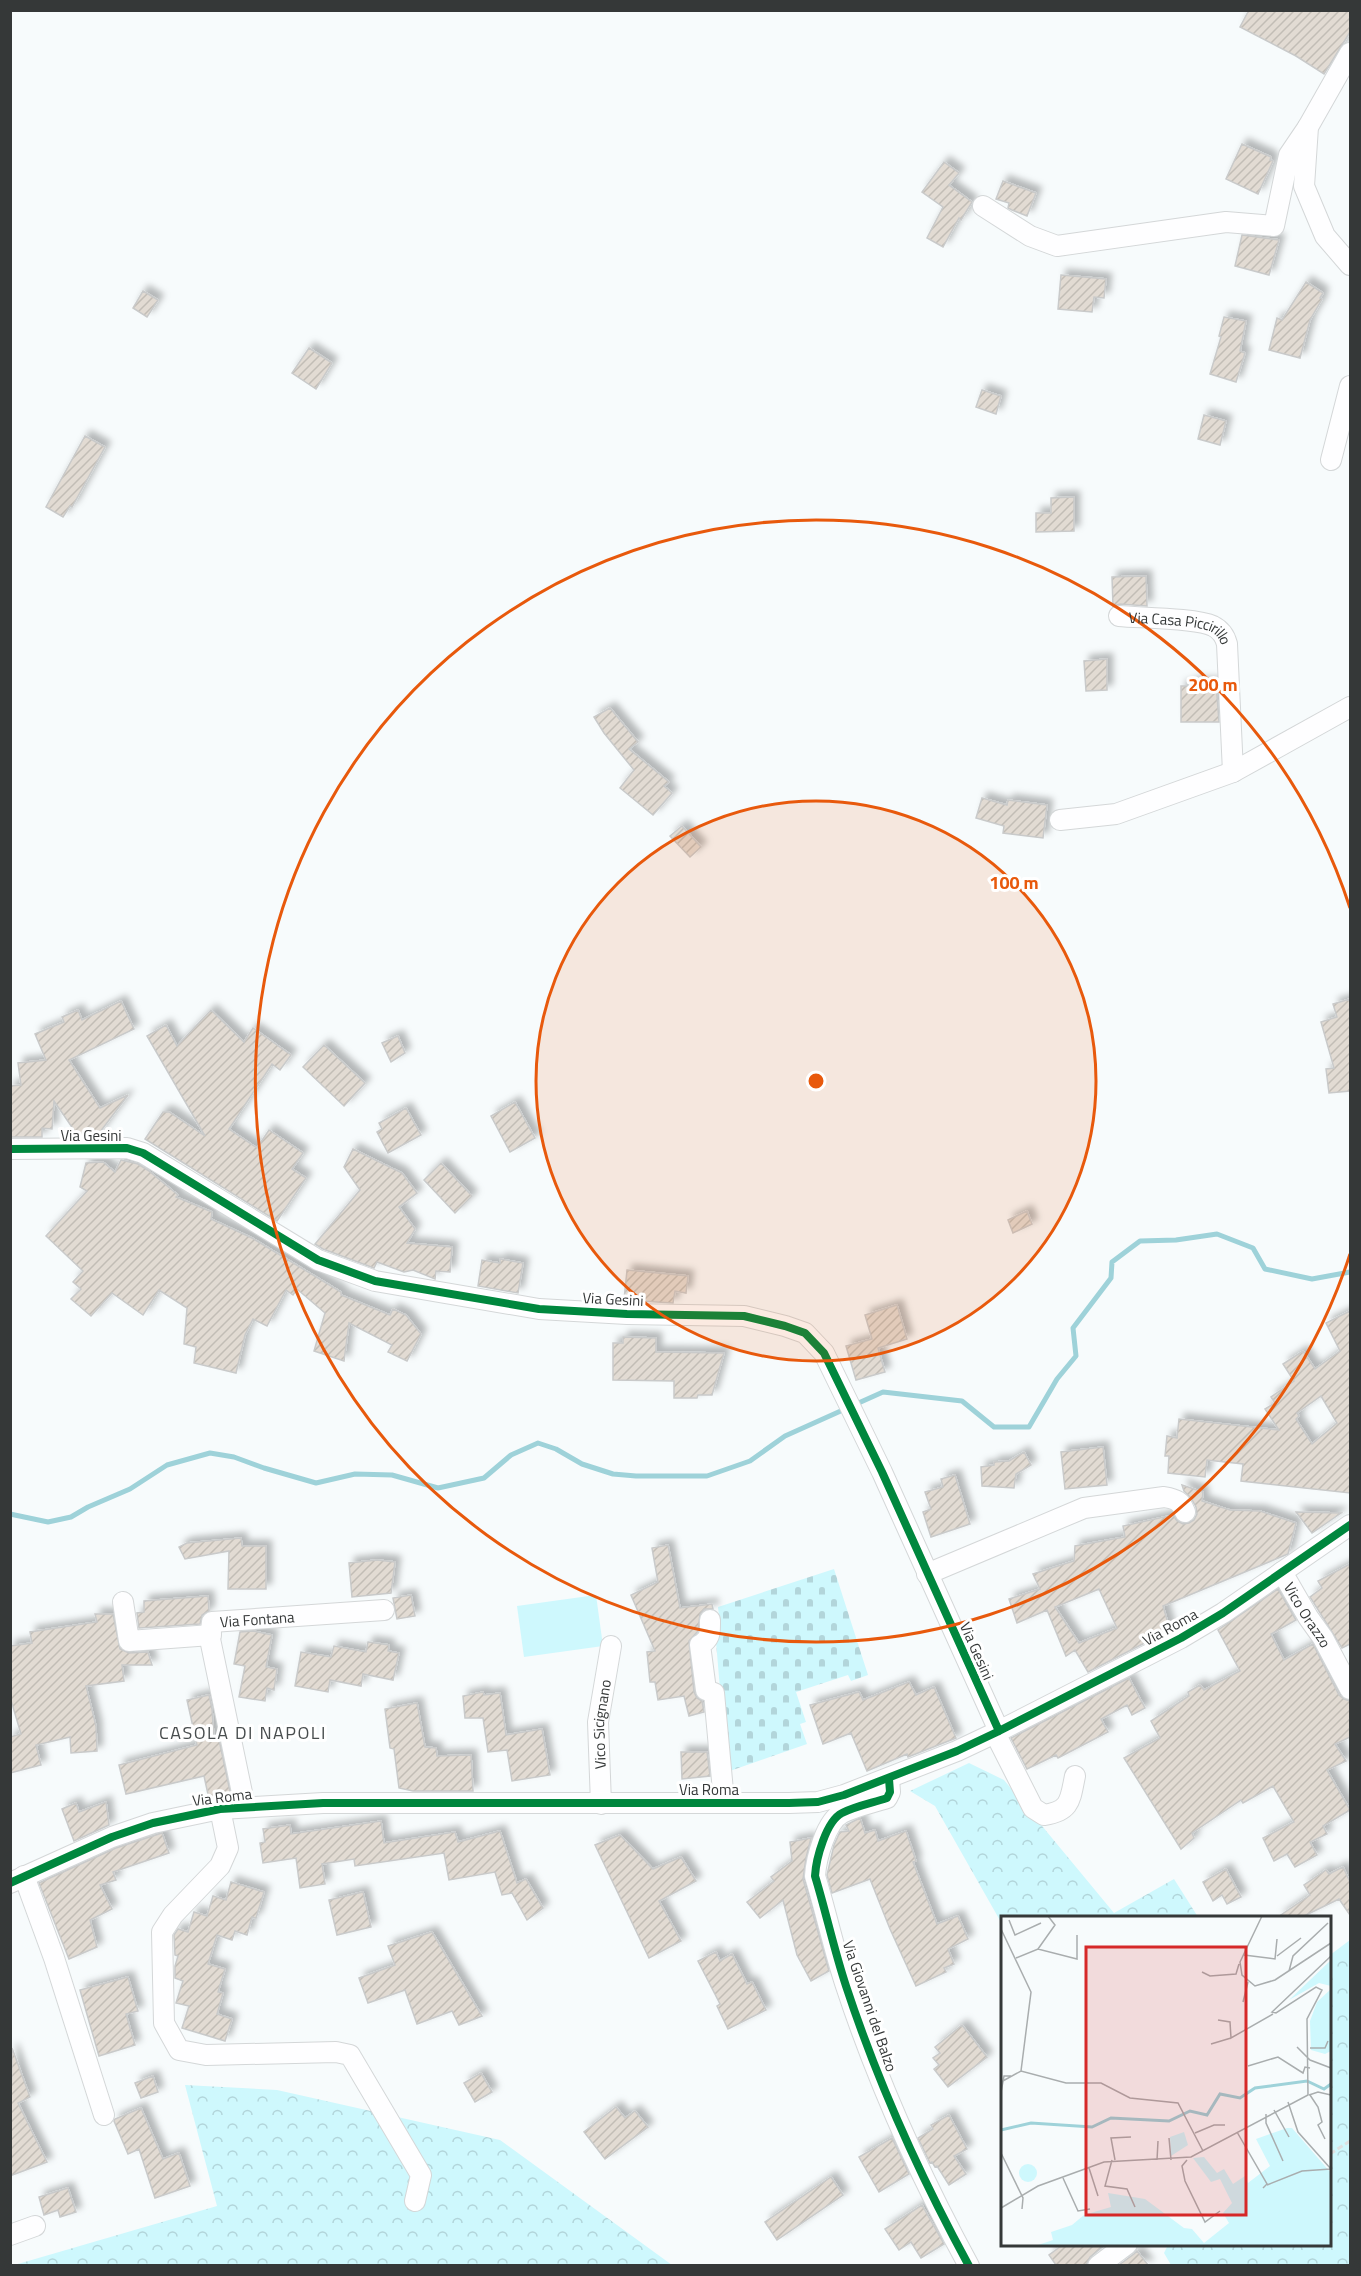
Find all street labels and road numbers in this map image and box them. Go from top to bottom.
street label: Via Casa Piccirillo [1128,605,1238,648]
street label: Via Gesini [60,1124,122,1147]
street label: Via Gesini [582,1286,644,1312]
street label: Vico Orazzo [1279,1578,1337,1652]
street label: Via Roma [1138,1602,1202,1652]
street label: Via Fontana [219,1605,296,1633]
street label: Via Gesini [954,1618,1000,1684]
street label: Vico Sicignano [586,1678,617,1770]
street label: Via Roma [679,1778,739,1801]
street label: Via Roma [191,1782,254,1812]
street label: Via Giovanni del Balzo [837,1937,903,2075]

